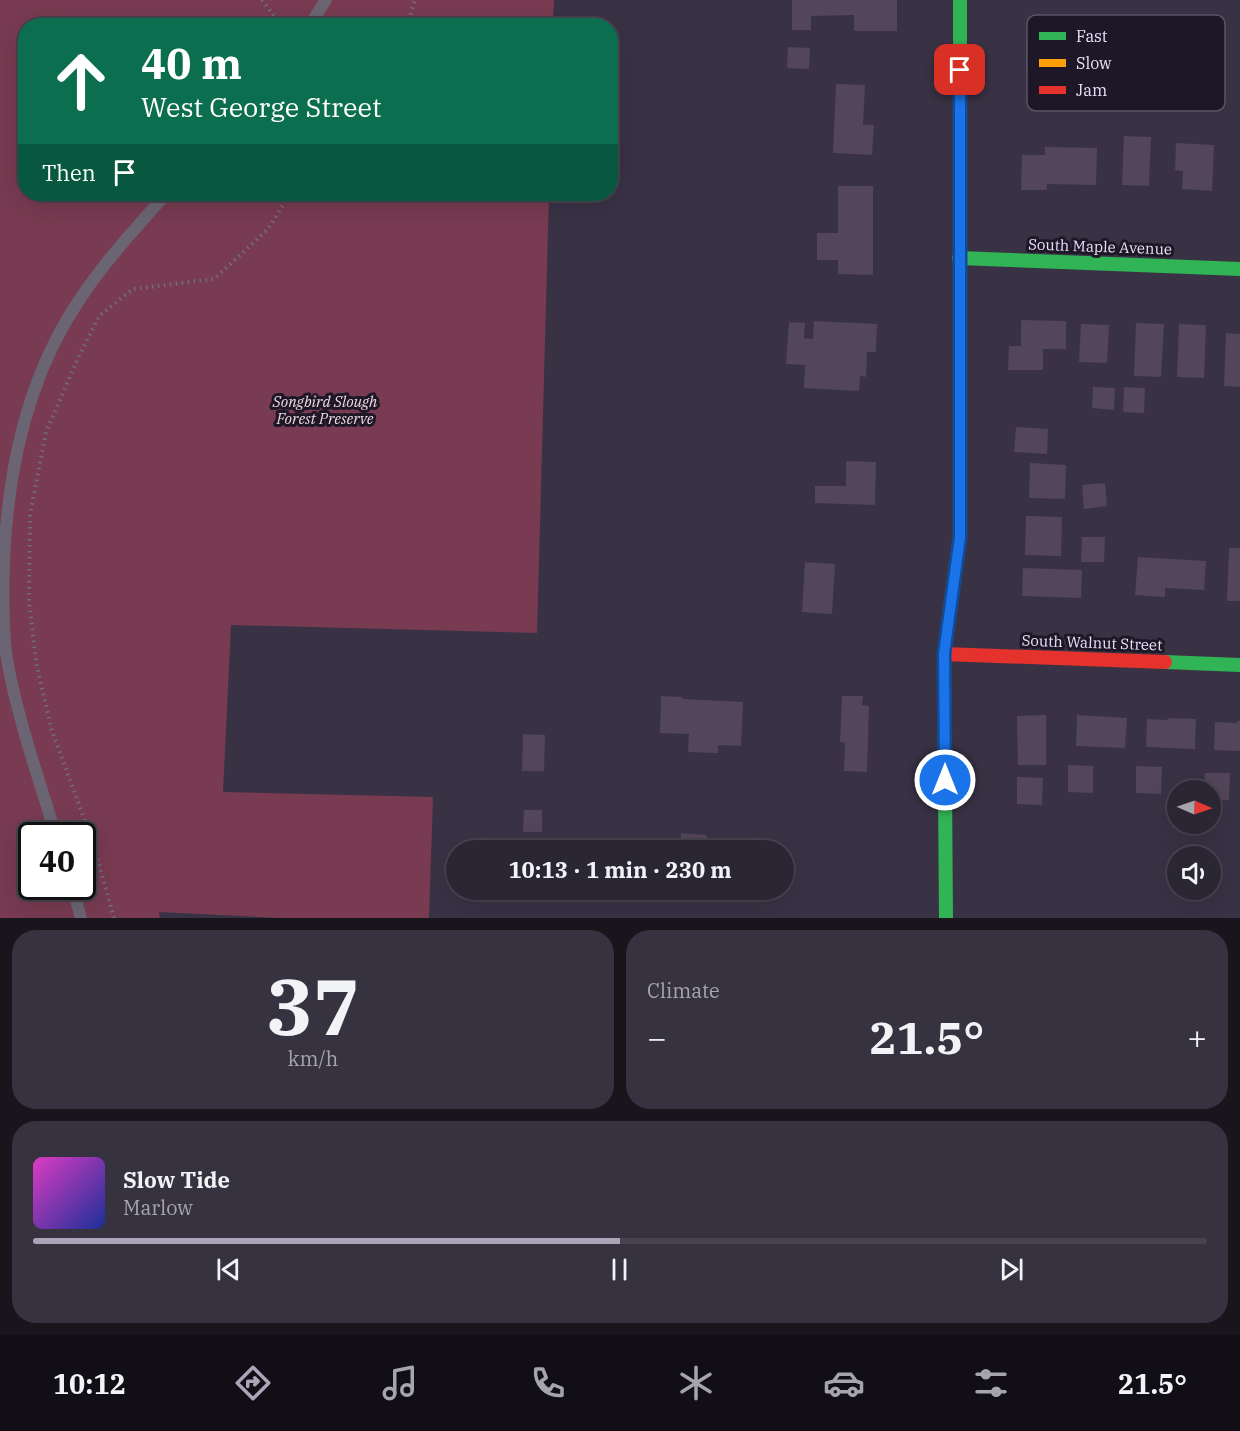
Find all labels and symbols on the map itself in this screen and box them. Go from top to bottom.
legend [1027,15,1225,111]
text: Fast [1076,26,1108,46]
pin [934,44,985,95]
text: Slow [1076,53,1112,73]
text: Jam [1076,80,1107,100]
street label: South Maple Avenue [1028,234,1172,259]
park label: Songbird Slough Forest Preserve [272,392,378,428]
street label: South Walnut Street [1021,631,1163,654]
position arrow [913,748,977,812]
north arrow [1167,780,1221,834]
speed limit sign: 40 [18,822,96,900]

